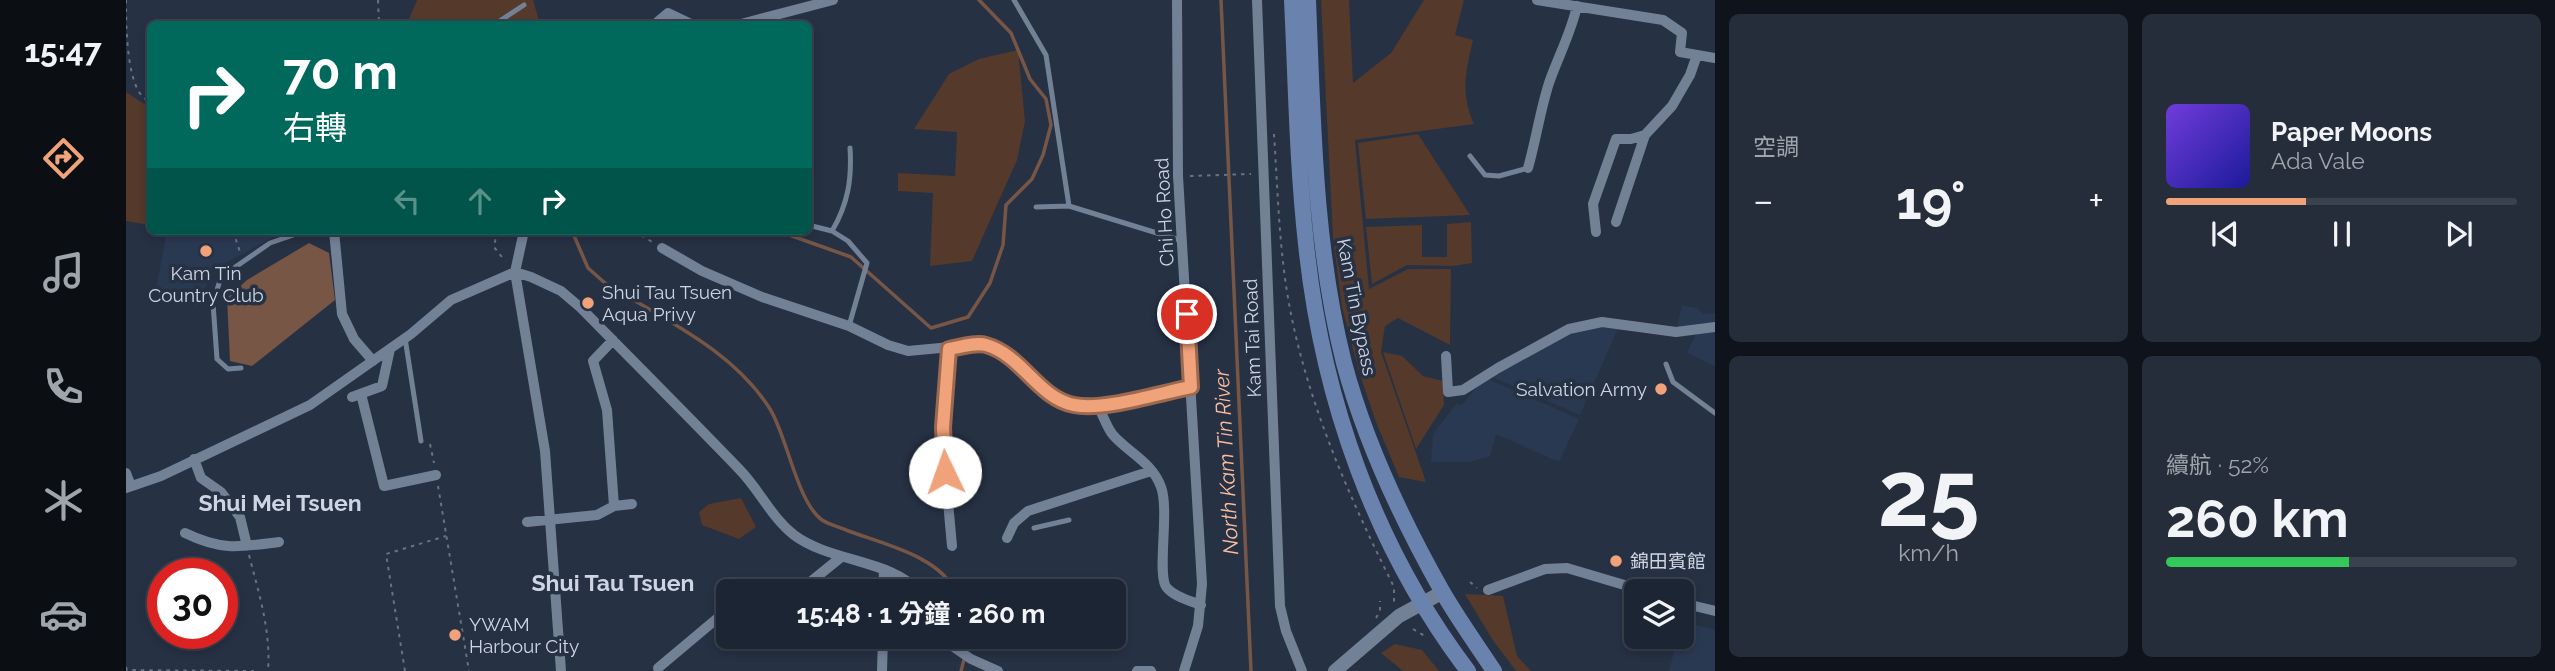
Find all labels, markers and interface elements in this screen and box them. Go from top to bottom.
text: 15:47 [24,32,102,69]
text: 70 m [283,43,398,100]
icon: right [168,49,259,140]
text: 右轉 [283,109,347,146]
text: Paper Moons [2271,117,2432,147]
text: 空調 [1753,133,1799,160]
icon: directions [39,134,88,183]
text: Ada Vale [2271,147,2365,174]
street label: Chi Ho Road [1150,157,1178,267]
text: 19° [1896,170,1966,231]
text: − [1753,178,1773,223]
text: + [2088,178,2104,223]
icon: left [388,182,426,220]
icon: ahead [461,182,499,220]
icon: right [534,182,572,220]
icon: previous [2206,215,2244,253]
icon: pause [2323,215,2361,253]
icon: next [2440,215,2478,253]
street label: Kam Tin Bypass [1333,237,1381,377]
marker: Kam Tin Country Club [198,243,214,259]
icon: music [39,248,88,297]
place label: Kam Tin Country Club [148,262,264,306]
street label: Kam Tai Road [1239,278,1265,398]
place label: Shui Tau Tsuen Aqua Privy [602,281,732,325]
pin [1157,284,1217,344]
marker: Shui Tau Tsuen Aqua Privy [580,295,596,311]
icon: arrive [1168,295,1206,333]
icon: phone [39,362,88,411]
water label: North Kam Tin River [1209,368,1243,555]
place label: Salvation Army [1516,378,1647,400]
marker: Salvation Army [1653,381,1669,397]
position arrow [908,435,982,509]
text: 25 [1878,440,1979,547]
text: 續航 · 52% [2166,451,2269,478]
icon: climate [39,476,88,525]
text: 260 km [2166,488,2349,549]
district label: Shui Mei Tsuen [198,489,362,516]
text: km/h [1898,539,1959,566]
place label: 錦田賓館 [1630,550,1706,572]
marker: 錦田賓館 [1608,553,1624,569]
speed limit sign: 30 [147,558,238,649]
district label: Shui Tau Tsuen [532,569,694,596]
map controls [1624,579,1694,649]
button: layers [1624,579,1694,649]
icon: car [39,590,88,639]
text: 15:48 · 1 分鐘 · 260 m [797,599,1045,629]
place label: YWAM Harbour City [469,613,579,657]
marker: YWAM Harbour City [447,627,463,643]

